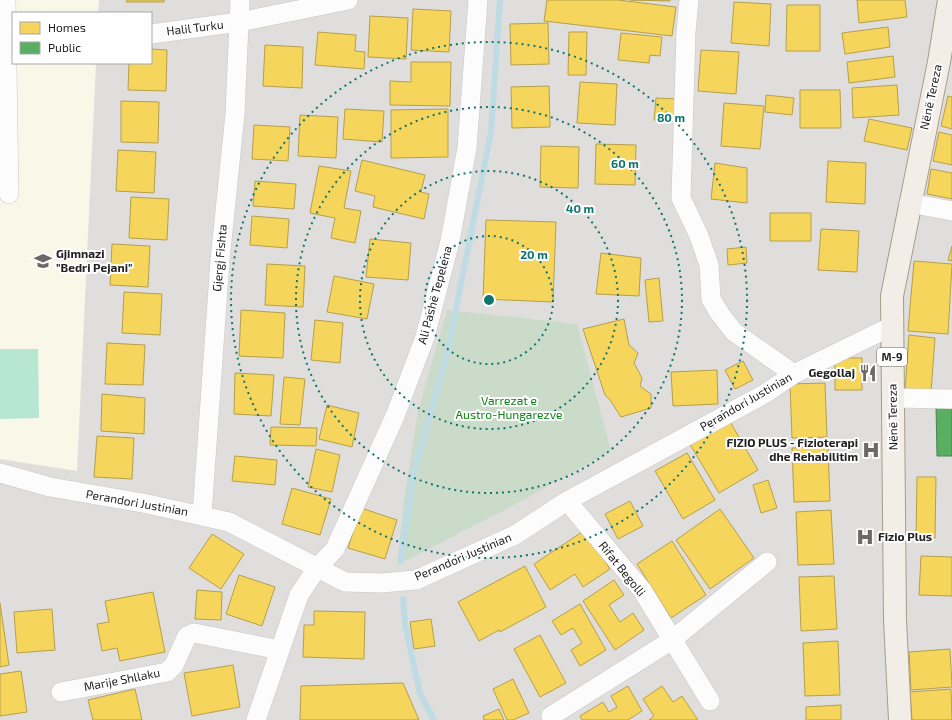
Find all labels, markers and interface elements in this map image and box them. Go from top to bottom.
legend [12,12,152,64]
street label: Halil Turku [166,17,224,37]
text: Homes [48,20,86,34]
text: Public [48,40,81,54]
street label: Nënë Tereza [916,63,944,131]
text: 80 m [657,110,685,124]
text: 60 m [611,156,639,170]
text: 40 m [566,201,594,215]
street label: Gjergj Fishta [209,224,230,292]
street label: Ali Pashë Tepelena [414,244,454,345]
place label: Gjimnazi "Bedri Pejani" [56,246,132,275]
text: 20 m [520,247,548,261]
school or university icon: Gjimnazi "Bedri Pejani" [33,251,53,271]
centre of rings [482,293,496,307]
road number: M-9 [877,348,907,366]
restaurant icon: Gegollaj [858,363,878,383]
place label: Gegollaj [808,365,855,380]
street label: Perandori Justinian [697,369,794,433]
street label: Nënë Tereza [884,384,900,450]
park label: Varrezat e Austro-Hungarezve [456,393,562,421]
place label: FIZIO PLUS - Fizioterapi dhe Rehabilitim [727,435,858,463]
hospital icon: FIZIO PLUS - Fizioterapi dhe Rehabilitim [861,440,881,460]
street label: Perandori Justinian [85,486,190,518]
hospital icon: Fizio Plus [855,527,875,547]
street label: Perandori Justinian [412,529,513,583]
place label: Fizio Plus [878,529,932,543]
street label: Rifat Begolli [596,538,649,599]
street label: Marije Shllaku [82,665,161,694]

